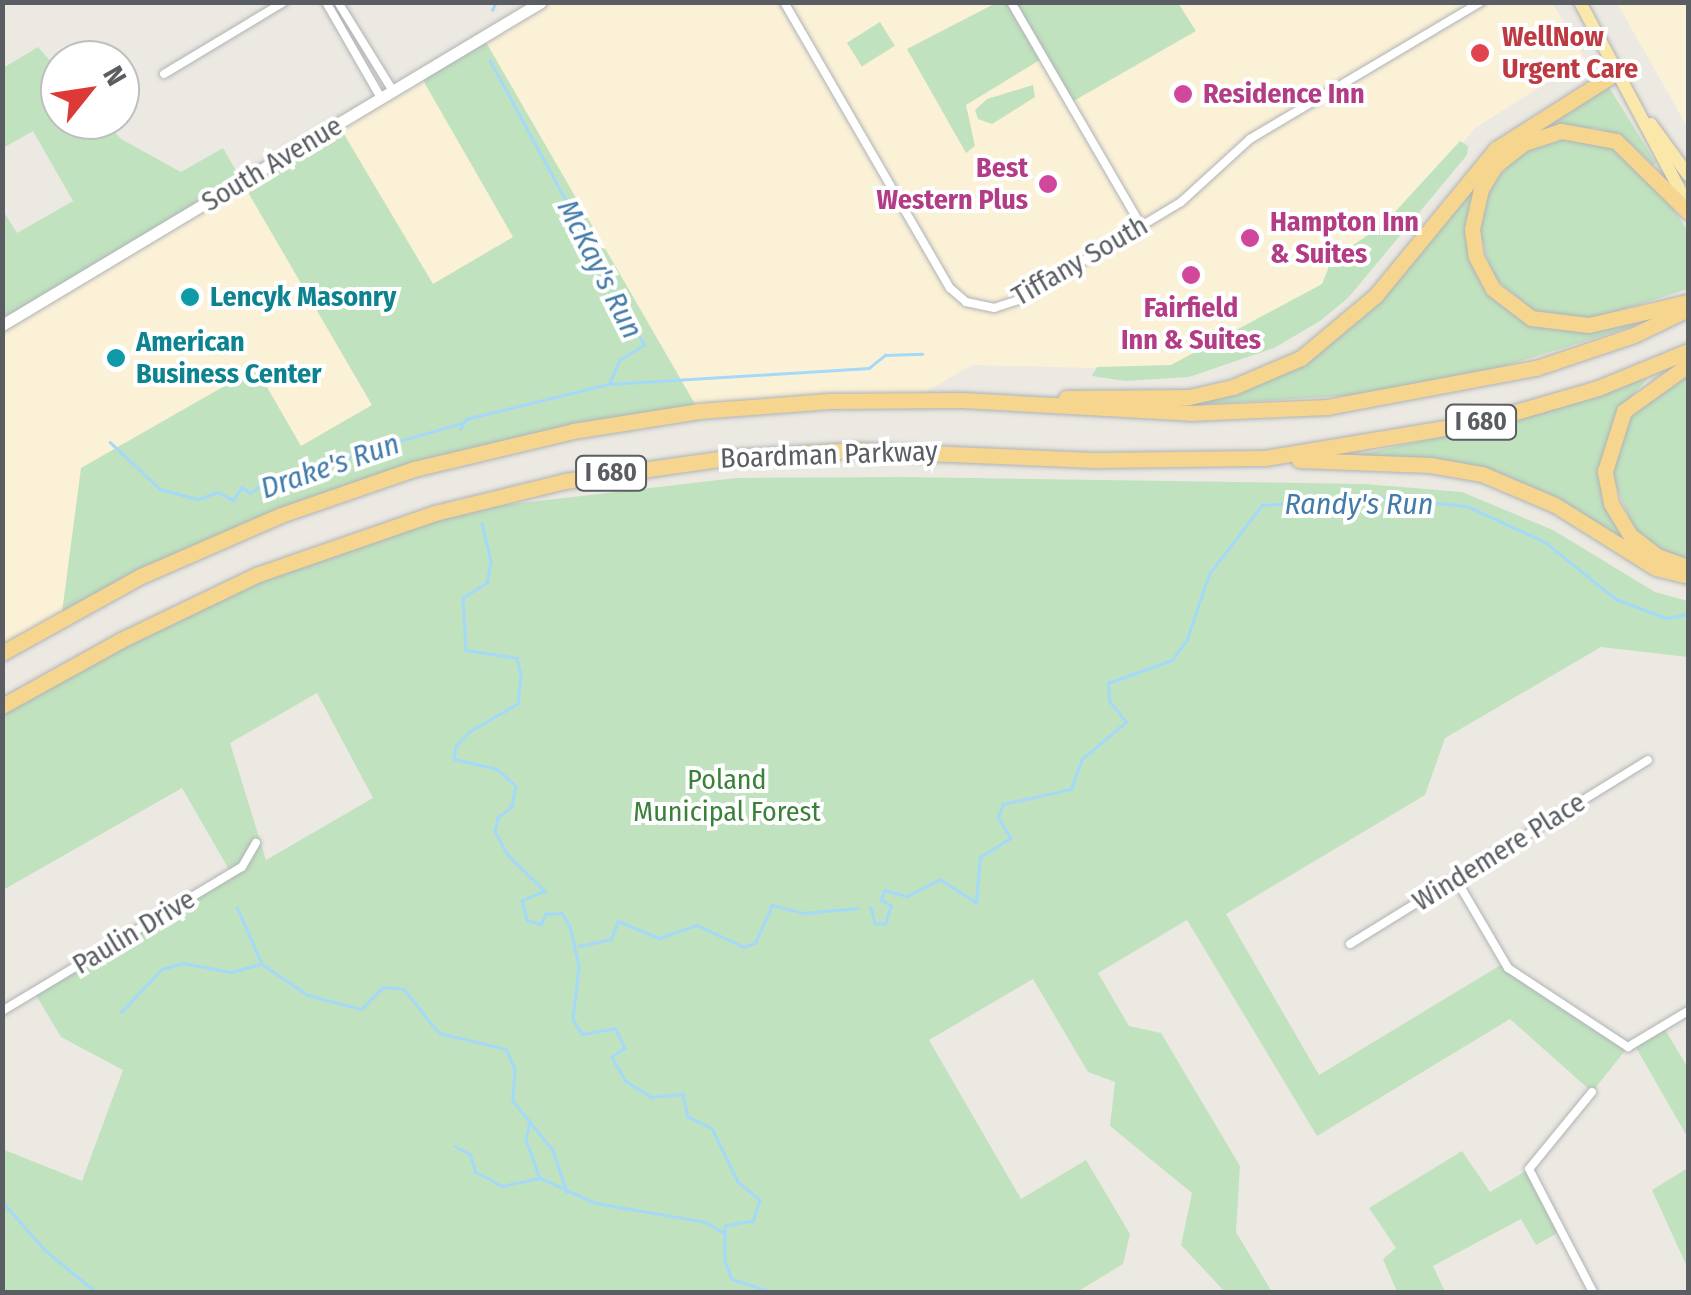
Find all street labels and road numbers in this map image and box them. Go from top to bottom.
street label: South Avenue [196,109,348,219]
street label: Tiffany South [1006,209,1154,313]
road number: I 680 [1444,402,1518,442]
street label: Boardman Parkway [720,434,938,476]
road number: I 680 [574,453,648,493]
street label: Windemere Place [1407,786,1591,918]
street label: Paulin Drive [67,882,201,982]

